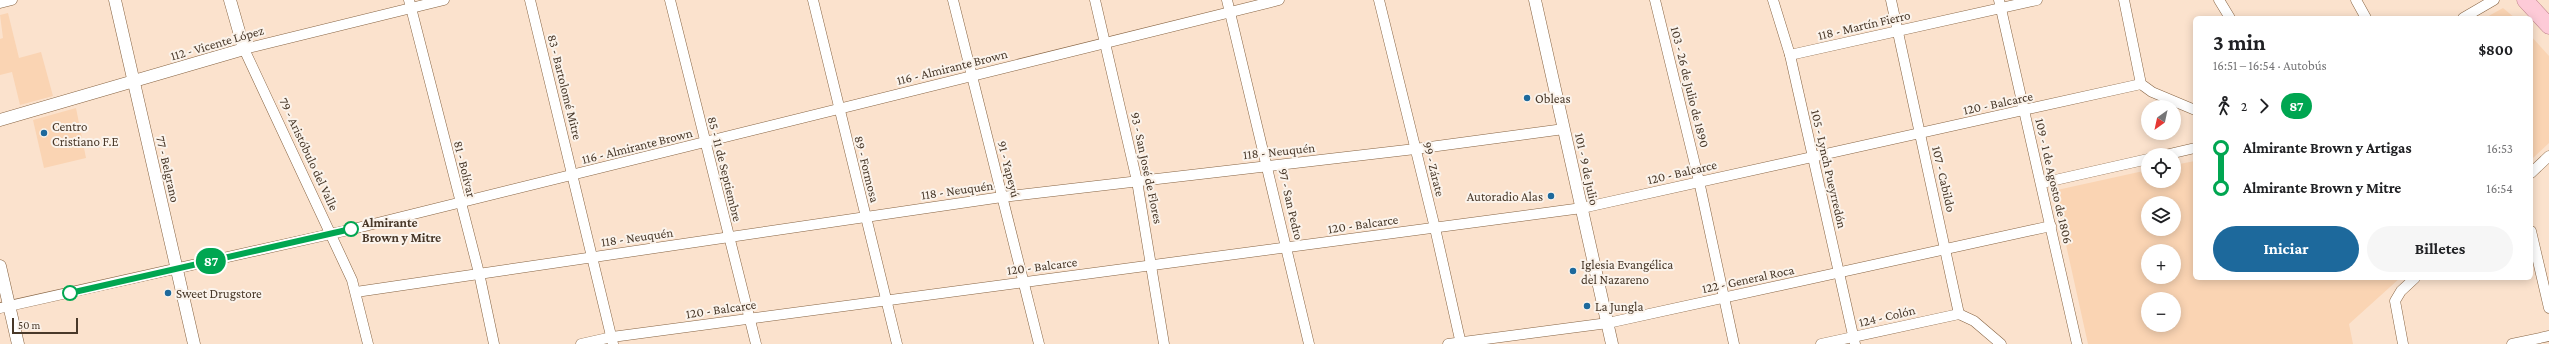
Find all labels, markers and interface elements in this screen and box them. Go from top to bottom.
street label: 118 - Martín Fierro [1816,7,1912,43]
street label: 112 - Vicente López [169,22,266,63]
street label: 103 - 26 de Julio de 1890 [1668,25,1712,149]
text: 3 min [2213,30,2266,55]
street label: 83 - Bartolomé Mitre [545,33,585,141]
text: $800 [2479,42,2513,58]
street label: 116 - Almirante Brown [895,46,1009,88]
text: 16:51 – 16:54 · Autobús [2213,58,2327,73]
street label: 120 - Balcarce [1962,88,2034,118]
place label: Obleas [1535,91,1571,106]
marker: Obleas [1522,93,1532,103]
street label: 79 - Aristóbulo del Valle [276,95,342,213]
icon: walk [2213,95,2235,117]
icon: forward [2253,95,2275,117]
text: 87 [2289,98,2304,114]
text: 2 [2241,99,2247,114]
north arrow [2141,100,2181,140]
map controls [2141,100,2181,332]
street label: 105 - Lynch Pueyrredón [1808,108,1850,230]
street label: 93 - San José de Flores [1128,111,1166,225]
street label: 85 - 11 de Septiembre [705,115,745,223]
street label: 109 - 1 de Agosto de 1806 [2032,117,2076,245]
place label: Centro Cristiano F.E [52,119,119,149]
street label: 116 - Almirante Brown [580,125,694,167]
marker: Centro Cristiano F.E [39,128,49,138]
street label: 101 - 9 de Julio [1572,131,1602,207]
street label: 77 - Belgrano [153,134,183,204]
street label: 89 - Formosa [851,134,883,204]
street label: 81 - Bolívar [451,139,479,199]
street label: 91 - Yapeyú [995,139,1023,199]
street label: 118 - Neuquén [1242,140,1316,162]
street label: 99 - Zárate [1420,140,1448,198]
text: Almirante Brown y Artigas [2243,140,2412,156]
text: 16:53 [2487,141,2513,156]
street label: 107 - Cabildo [1929,144,1959,214]
button: locate [2141,148,2181,188]
street label: 120 - Balcarce [1646,157,1718,187]
street label: 97 - San Pedro [1275,167,1307,241]
street label: 118 - Neuquén [920,178,994,202]
text: Almirante Brown y Mitre [2243,180,2401,196]
text: 16:54 [2486,181,2513,196]
place label: Autoradio Alas [1467,189,1543,204]
marker: Autoradio Alas [1546,191,1556,201]
button: layers [2141,196,2181,236]
street label: 120 - Balcarce [1327,212,1399,236]
place label: Almirante Brown y Mitre [361,215,441,245]
marker: Almirante Brown y Mitre [343,221,359,237]
street label: 118 - Neuquén [600,225,674,249]
button: Iniciar [2213,226,2359,272]
button: Billetes [2367,226,2513,272]
button: + [2141,244,2181,284]
line badge: 87 [193,248,229,274]
text: 87 [204,253,218,269]
street label: 120 - Balcarce [1006,254,1078,278]
place label: Iglesia Evangélica del Nazareno [1581,257,1673,287]
street label: 122 - General Roca [1700,262,1796,296]
marker: Iglesia Evangélica del Nazareno [1568,266,1578,276]
unlabelled marker [62,285,78,301]
place label: Sweet Drugstore [176,286,262,301]
marker: Sweet Drugstore [163,288,173,298]
button: − [2141,292,2181,332]
street label: 120 - Balcarce [685,297,757,321]
place label: La Jungla [1595,299,1643,314]
marker: La Jungla [1582,301,1592,311]
street label: 124 - Colón [1857,302,1917,330]
scale bar [12,316,78,335]
text: 50 m [18,319,40,331]

